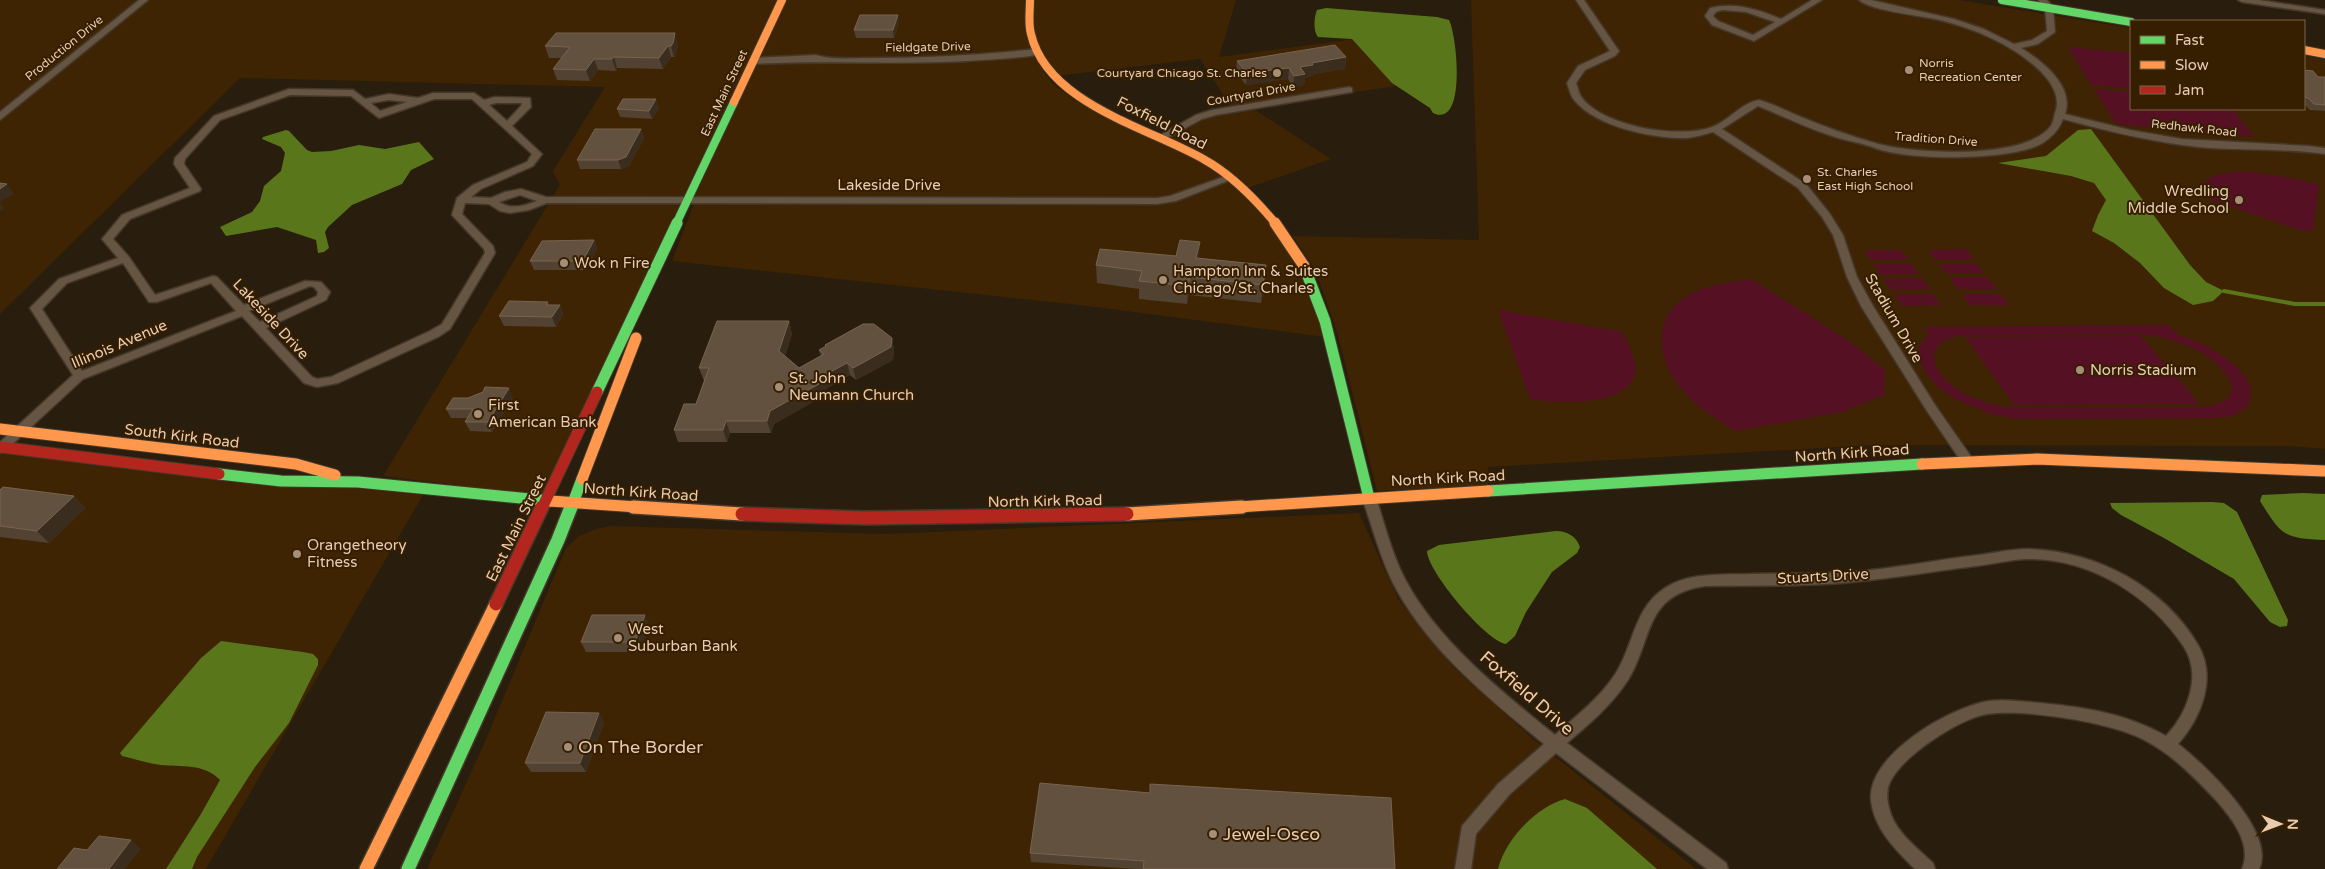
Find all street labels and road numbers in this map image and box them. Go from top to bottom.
street label: Production Drive [22,12,106,84]
street label: Fieldgate Drive [885,39,971,55]
street label: East Main Street [698,47,750,138]
street label: Courtyard Drive [1206,79,1297,109]
street label: Foxfield Road [1114,93,1210,153]
street label: Redhawk Road [2150,117,2238,139]
street label: Tradition Drive [1894,129,1978,149]
street label: Lakeside Drive [837,176,941,194]
street label: Stadium Drive [1861,270,1927,366]
street label: Lakeside Drive [229,275,313,363]
street label: Illinois Avenue [68,316,170,372]
street label: South Kirk Road [124,420,240,452]
street label: North Kirk Road [1794,440,1910,466]
street label: North Kirk Road [1390,466,1506,490]
street label: East Main Street [482,471,550,585]
street label: North Kirk Road [583,479,699,505]
street label: North Kirk Road [987,491,1103,511]
street label: Stuarts Drive [1777,565,1869,587]
street label: Foxfield Drive [1475,646,1579,740]

